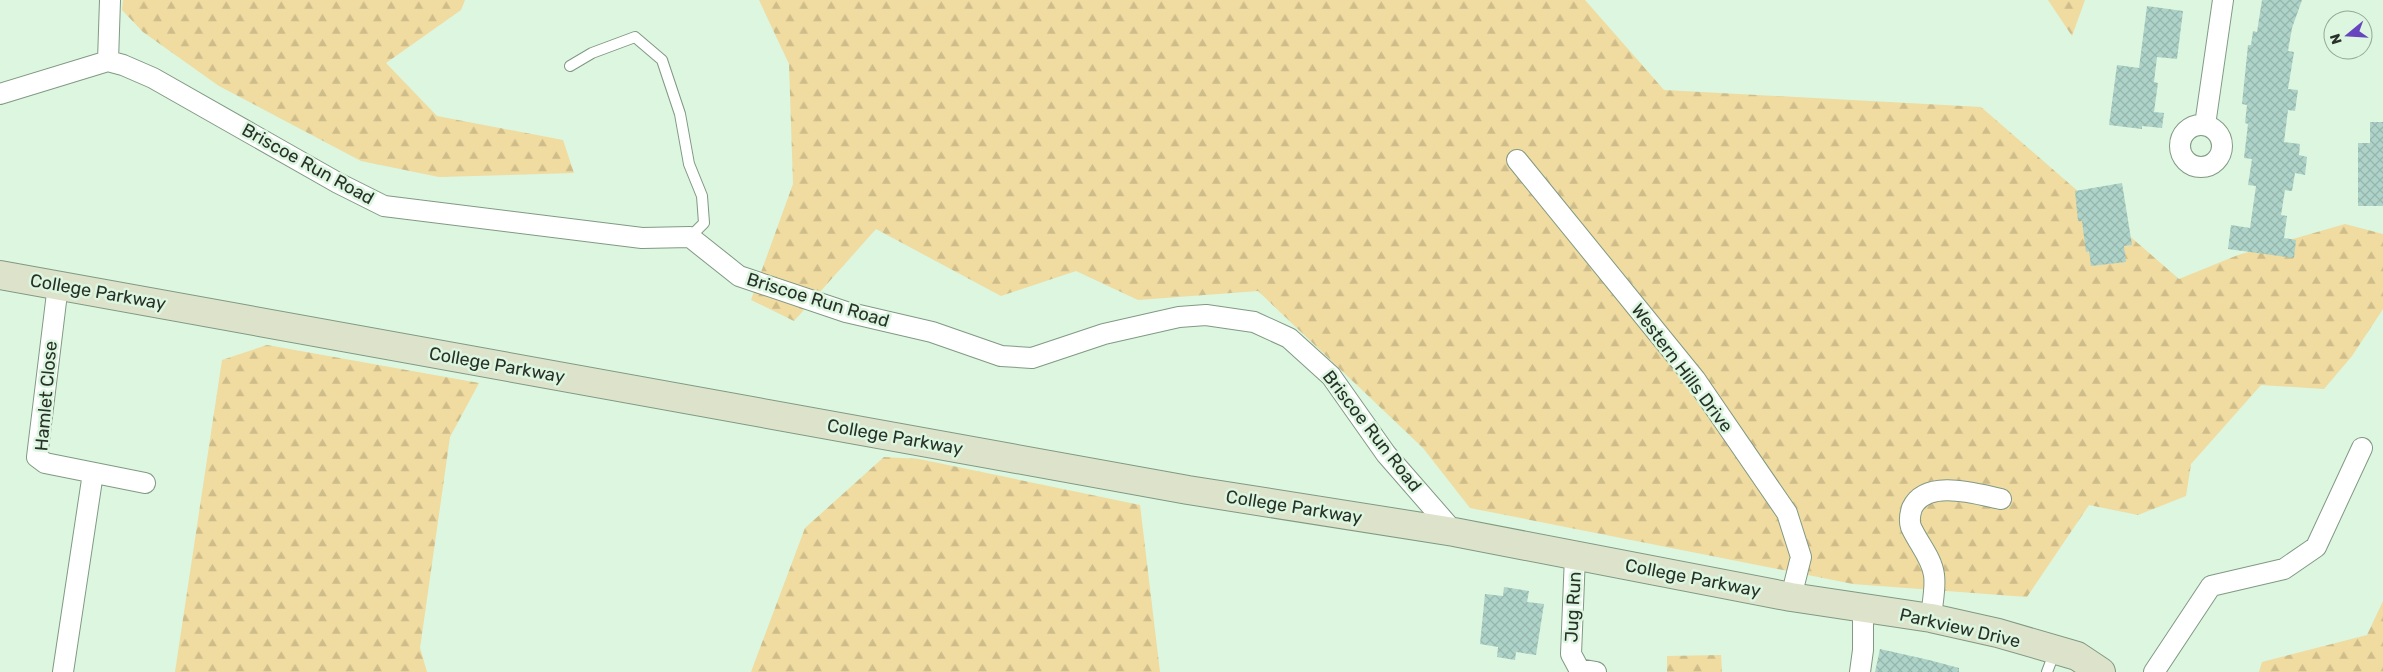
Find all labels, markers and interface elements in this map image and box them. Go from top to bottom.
north arrow [2323,10,2373,60]
text: N [2326,31,2346,46]
street label: Briscoe Run Road [238,119,378,209]
street label: Briscoe Run Road [744,268,892,332]
street label: College Parkway [28,269,168,315]
street label: Western Hills Drive [1626,299,1738,437]
street label: Hamlet Close [30,340,62,452]
street label: College Parkway [427,342,567,388]
street label: Briscoe Run Road [1318,366,1426,496]
street label: College Parkway [825,414,965,460]
street label: College Parkway [1224,485,1364,529]
street label: College Parkway [1623,554,1763,602]
street label: Jug Run [1560,571,1586,643]
street label: Parkview Drive [1897,603,2023,653]

